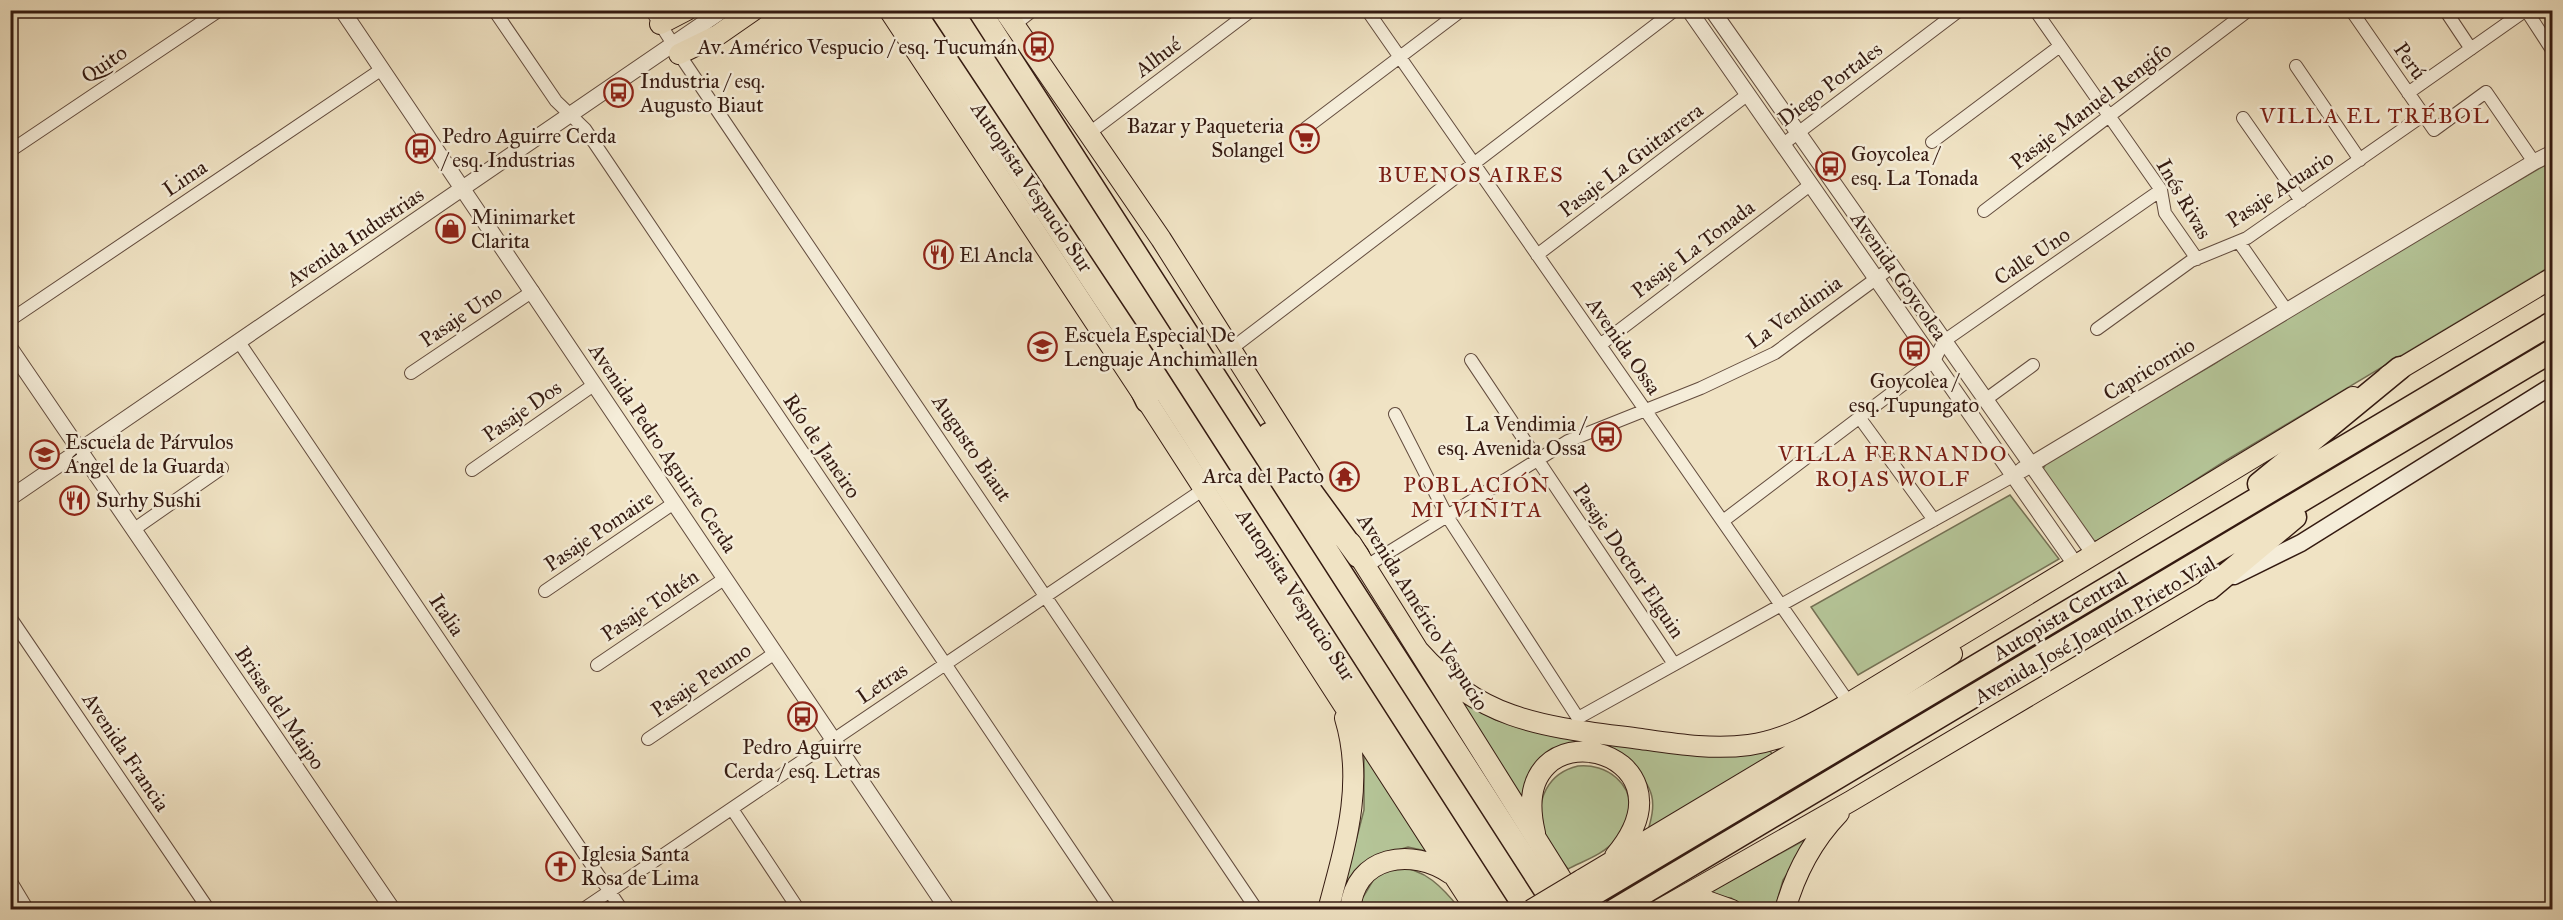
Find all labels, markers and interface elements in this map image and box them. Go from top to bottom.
bus stop icon: Av. Américo Vespucio / esq. Tucumán [1022,31,1054,63]
street label: Alhué [1129,31,1187,83]
place label: Av. Américo Vespucio / esq. Tucumán [697,34,1017,60]
street label: Diego Portales [1772,36,1888,132]
street label: Pasaje Manuel Rengifo [2005,37,2177,175]
street label: Perú [2388,37,2432,85]
street label: Quito [76,39,132,89]
place label: Industria / esq. Augusto Biaut [639,68,765,118]
bus stop icon: Industria / esq. Augusto Biaut [603,77,635,109]
street label: Autopista Vespucio Sur [965,96,1099,277]
street label: Pasaje La Guitarrera [1554,97,1708,223]
district label: VILLA EL TRÉBOL [2259,102,2490,129]
place label: Bazar y Paqueteria Solangel [1127,113,1284,163]
supermarket icon: Bazar y Paqueteria Solangel [1289,122,1321,154]
place label: Pedro Aguirre Cerda / esq. Industrias [440,123,616,173]
bus stop icon: Pedro Aguirre Cerda / esq. Industrias [405,132,437,164]
place label: Goycolea / esq. La Tonada [1851,141,1978,191]
street label: Pasaje Acuario [2221,145,2339,233]
bus stop icon: Goycolea / esq. La Tonada [1814,150,1846,182]
street label: Lima [158,154,212,202]
street label: Inés Rivas [2151,154,2217,244]
district label: BUENOS AIRES [1378,161,1564,188]
street label: Avenida Industrias [280,181,429,293]
street label: Pasaje La Tonada [1626,194,1760,304]
place label: Minimarket Clarita [471,204,576,254]
street label: Avenida Goycolea [1844,206,1953,345]
shop icon: Minimarket Clarita [434,213,466,245]
street label: Calle Uno [1989,221,2075,291]
restaurant icon: El Ancla [922,239,954,271]
place label: El Ancla [959,242,1033,268]
street label: La Vendimia [1741,270,1847,354]
street label: Pasaje Uno [415,279,507,353]
street label: Avenida Ossa [1580,291,1667,400]
place label: Escuela Especial De Lenguaje Anchimallen [1064,322,1258,372]
school or university icon: Escuela Especial De Lenguaje Anchimallen [1027,331,1059,363]
street label: Capricornio [2098,331,2200,407]
bus stop icon: Goycolea / esq. Tupungato [1898,334,1930,366]
street label: Avenida Pedro Aguirre Cerda [583,338,743,558]
place label: Goycolea / esq. Tupungato [1849,368,1979,418]
street label: Pasaje Dos [478,374,566,448]
street label: Río de Janeiro [777,389,867,504]
street label: Augusto Biaut [926,389,1018,507]
place label: La Vendimia / esq. Avenida Ossa [1438,411,1588,461]
bus stop icon: La Vendimia / esq. Avenida Ossa [1591,420,1623,452]
place label: Escuela de Párvulos Ángel de la Guarda [64,429,233,479]
school or university icon: Escuela de Párvulos Ángel de la Guarda [28,438,60,470]
district label: VILLA FERNANDO ROJAS WOLF [1777,440,2008,492]
temple icon: Arca del Pacto [1329,460,1361,492]
place label: Arca del Pacto [1202,463,1324,489]
district label: POBLACIÓN MI VIÑITA [1403,471,1551,523]
street label: Pasaje Doctor Elguin [1568,479,1690,643]
restaurant icon: Surhy Sushi [59,484,91,516]
street label: Pasaje Pomaire [539,485,659,577]
place label: Surhy Sushi [96,487,201,513]
street label: Autopista Vespucio Sur [1230,503,1361,686]
street label: Avenida Américo Vespucio [1351,508,1494,716]
street label: Avenida José Joaquín Prieto Vial [1969,550,2221,711]
street label: Pasaje Toltén [596,563,704,647]
street label: Autopista Central [1987,565,2132,667]
street label: Italia [424,589,470,641]
street label: Pasaje Peumo [646,637,756,723]
street label: Brisas del Maipo [229,641,331,775]
street label: Letras [851,657,913,709]
street label: Avenida Francia [76,687,175,816]
bus stop icon: Pedro Aguirre Cerda / esq. Letras [786,700,818,732]
place label: Pedro Aguirre Cerda / esq. Letras [724,734,880,784]
place label: Iglesia Santa Rosa de Lima [581,841,699,891]
church icon: Iglesia Santa Rosa de Lima [544,850,576,882]

